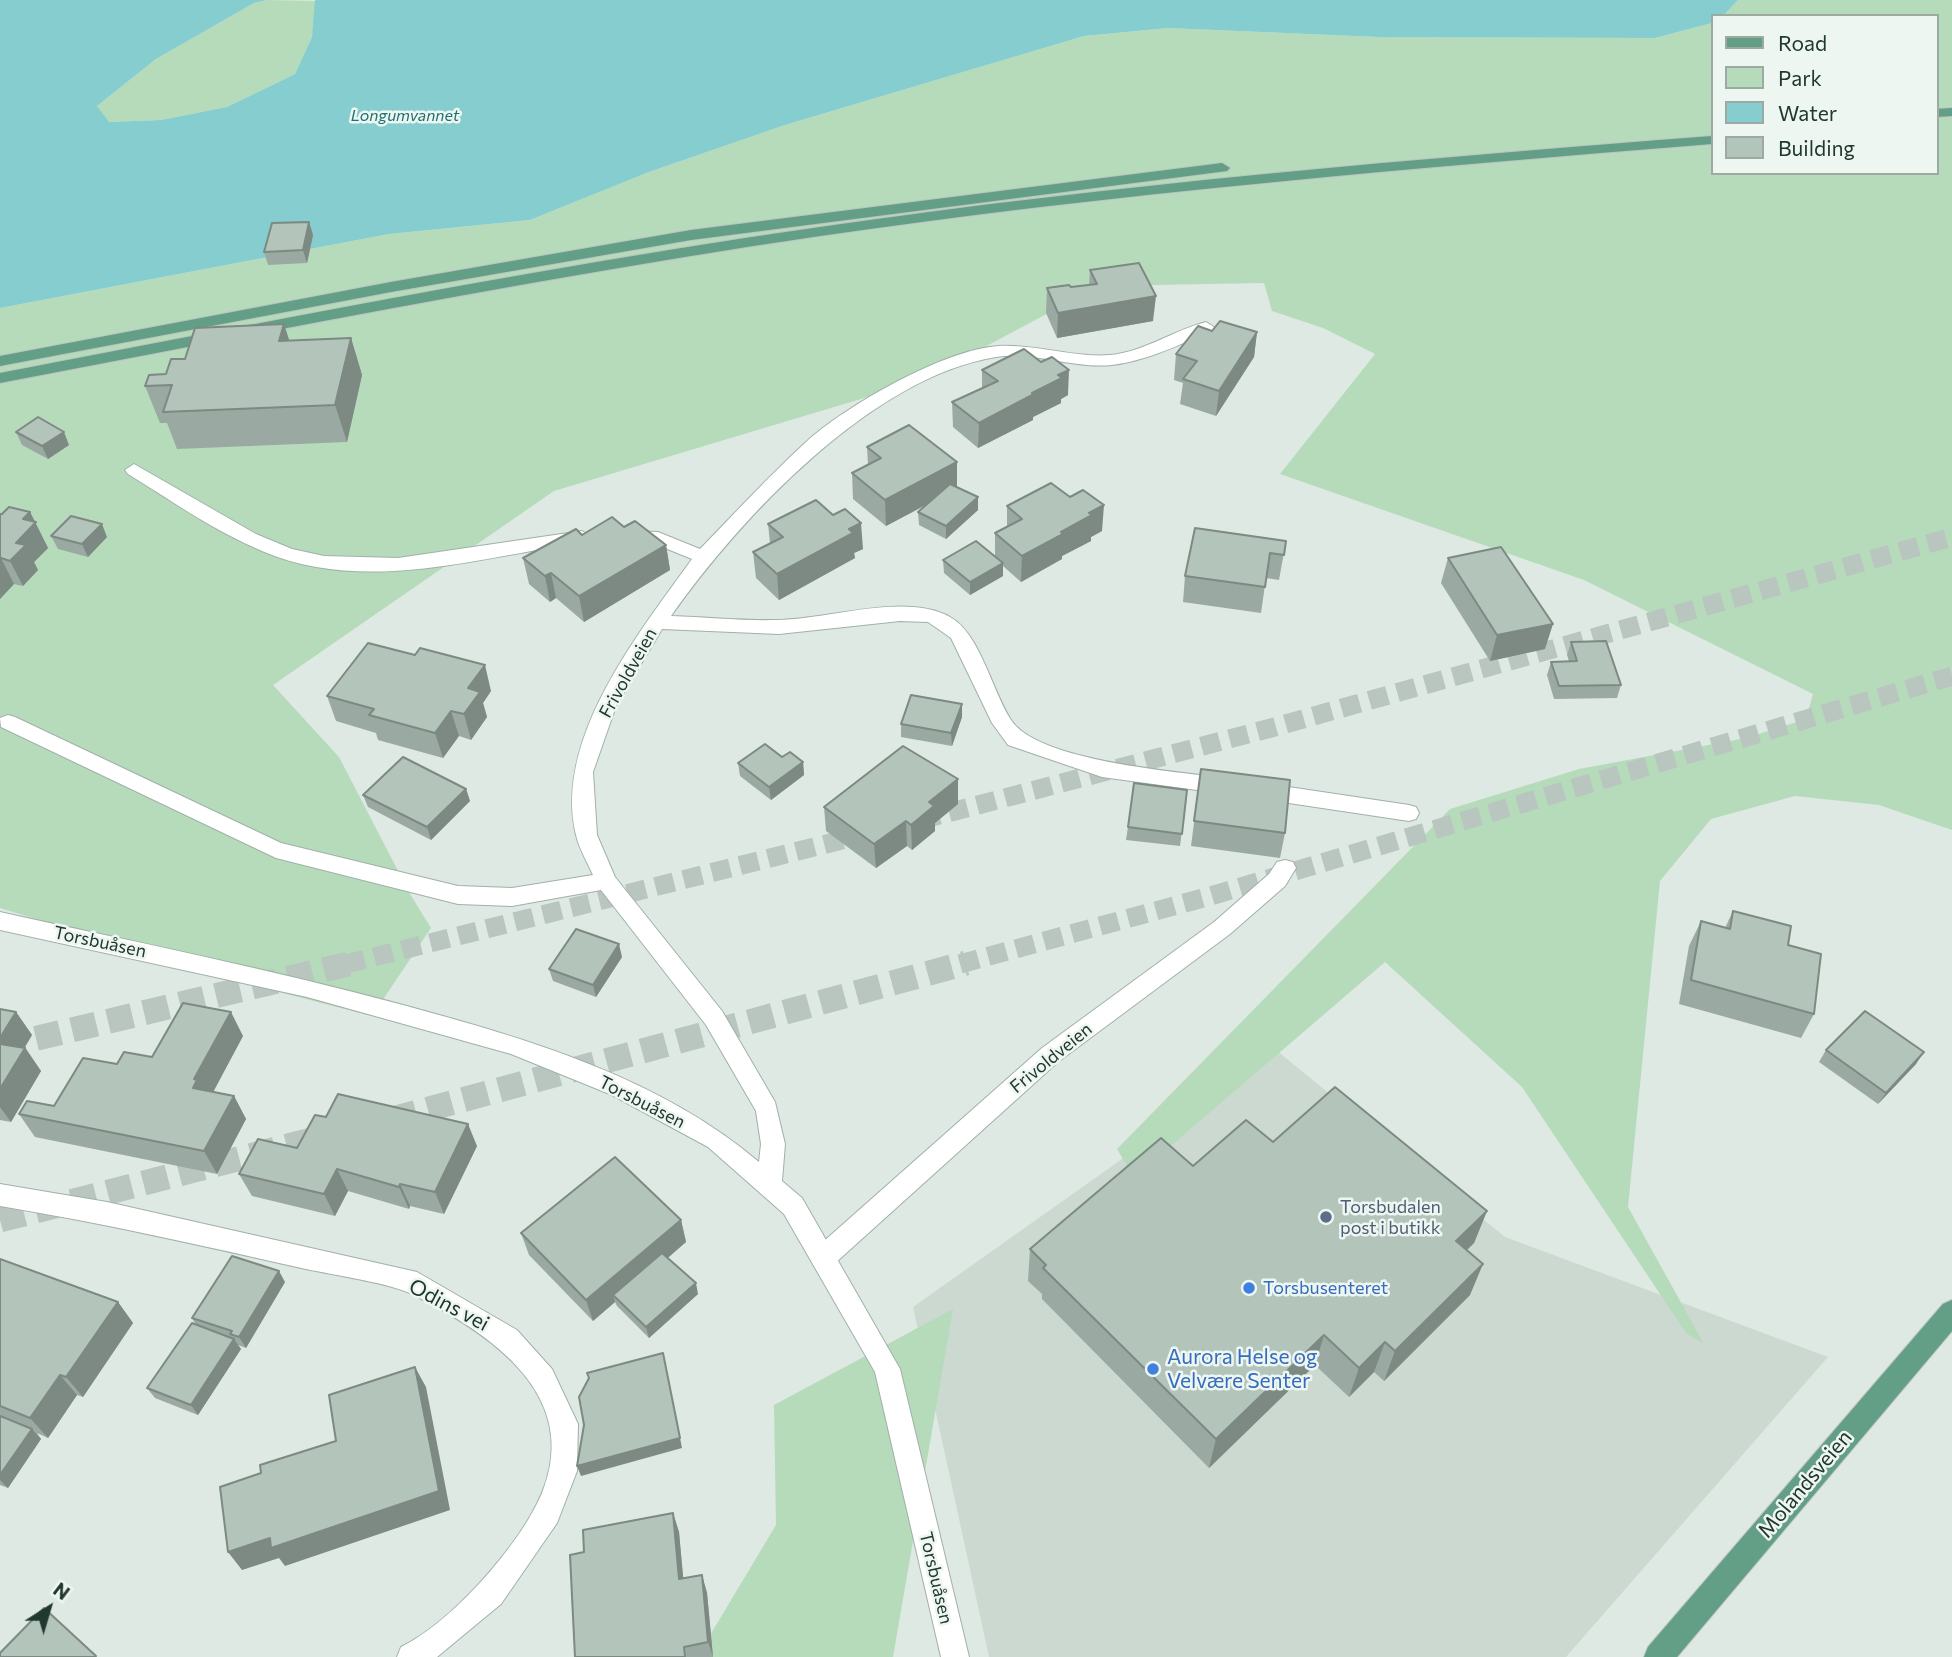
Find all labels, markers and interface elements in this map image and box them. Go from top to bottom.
legend [1710,14,1938,175]
text: Road [1778,30,1827,55]
text: Park [1778,65,1822,90]
text: Water [1778,100,1837,125]
water label: Longumvannet [351,106,459,126]
text: Building [1778,135,1855,160]
street label: Frivoldveien [594,624,662,722]
street label: Torsbuåsen [52,922,148,962]
street label: Frivoldveien [1006,1018,1096,1098]
street label: Torsbuåsen [595,1071,689,1133]
place label: Torsbudalen post i butikk [1340,1196,1441,1238]
marker: Torsbudalen post i butikk [1318,1209,1334,1225]
street label: Odins vei [405,1273,493,1337]
place label: Torsbusenteret [1263,1277,1388,1299]
marker: Torsbusenteret [1241,1280,1257,1296]
place label: Aurora Helse og Velvære Senter [1167,1344,1318,1394]
marker: Aurora Helse og Velvære Senter [1145,1361,1161,1377]
street label: Molandsveien [1753,1425,1857,1543]
street label: Torsbuåsen [915,1530,957,1626]
north arrow [14,1573,84,1643]
text: N [49,1577,75,1604]

